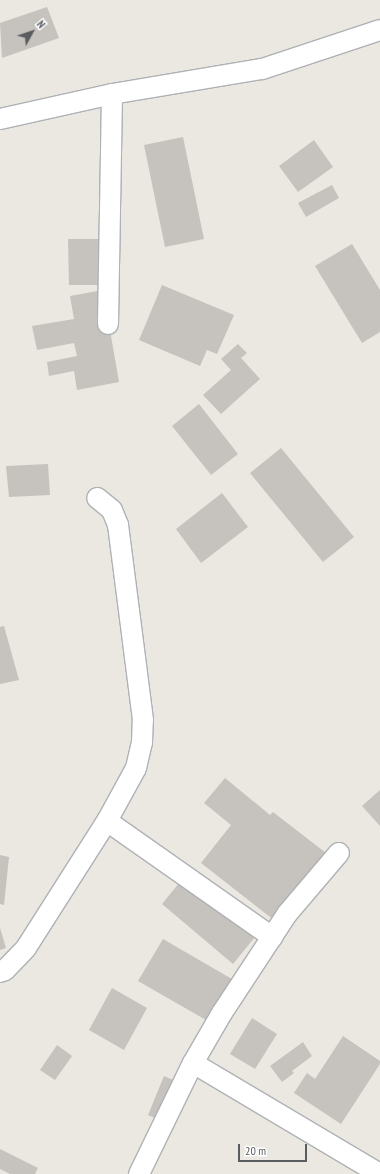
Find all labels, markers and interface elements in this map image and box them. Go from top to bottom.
north arrow [12,12,52,52]
text: N [34,18,48,31]
scale bar [240,1136,309,1162]
text: 20 m [245,1143,266,1158]

